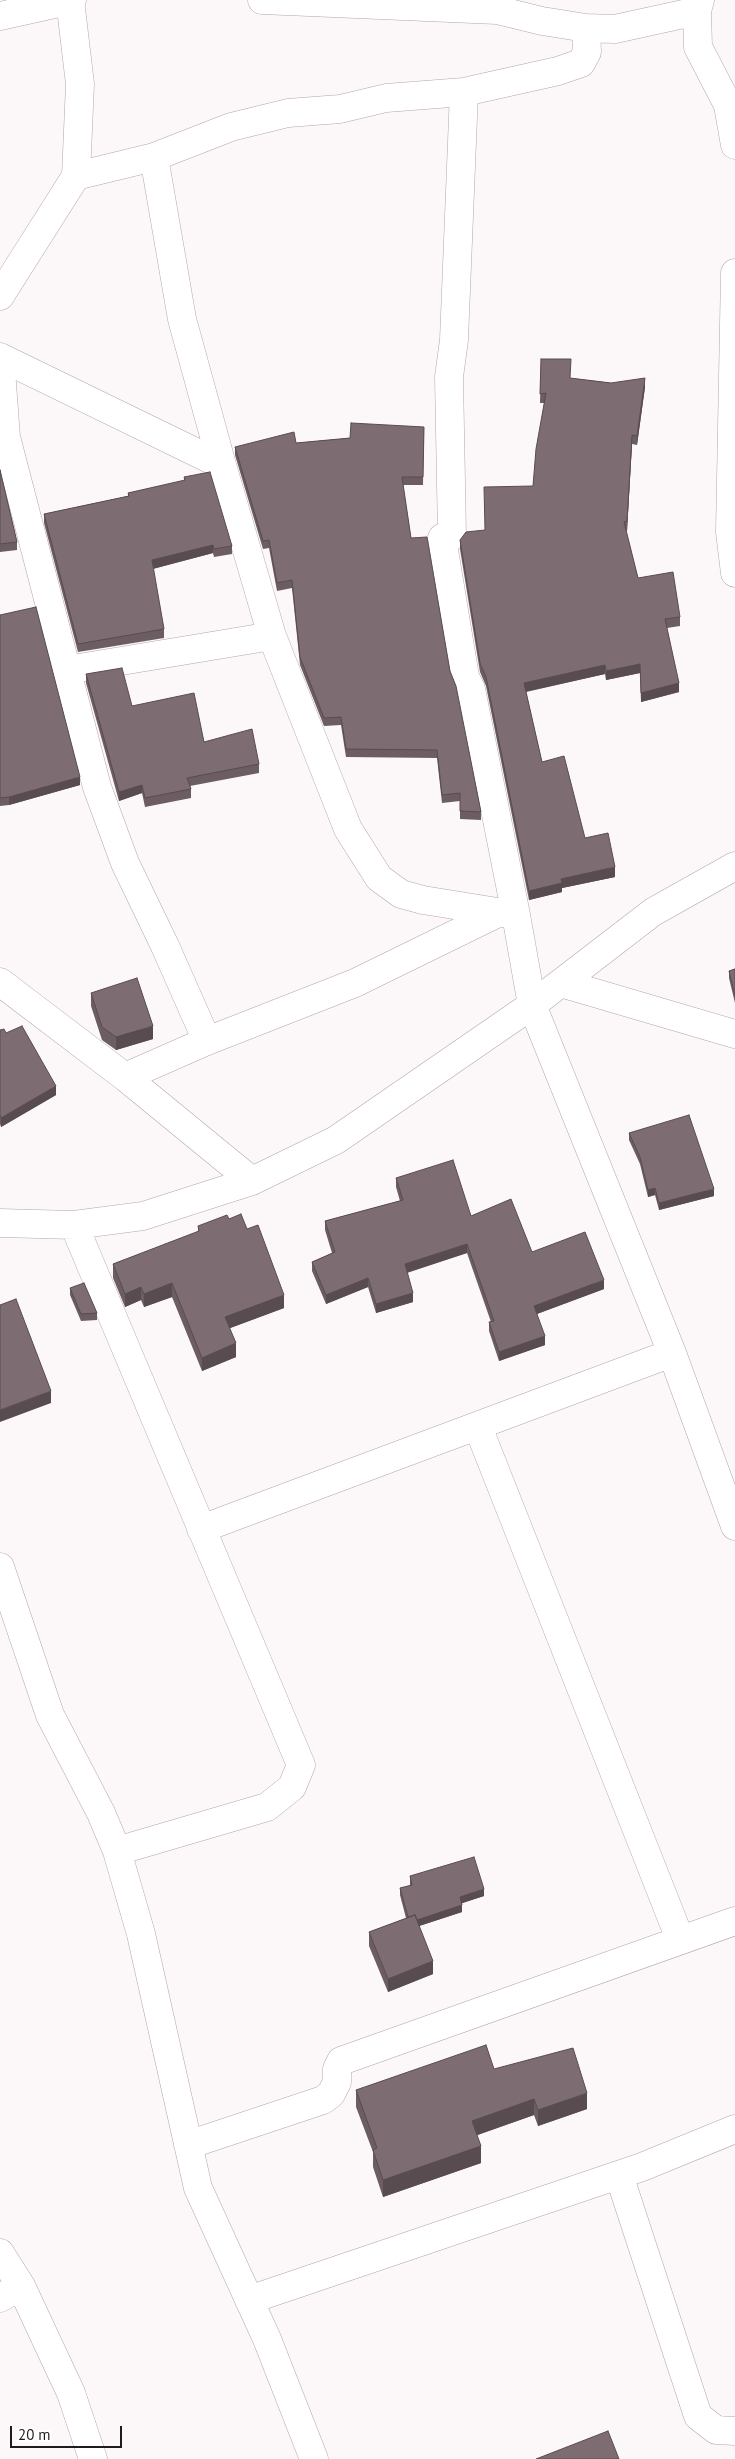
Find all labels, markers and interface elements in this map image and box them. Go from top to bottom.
scale bar [12,2416,125,2448]
text: 20 m [18,2425,51,2444]

